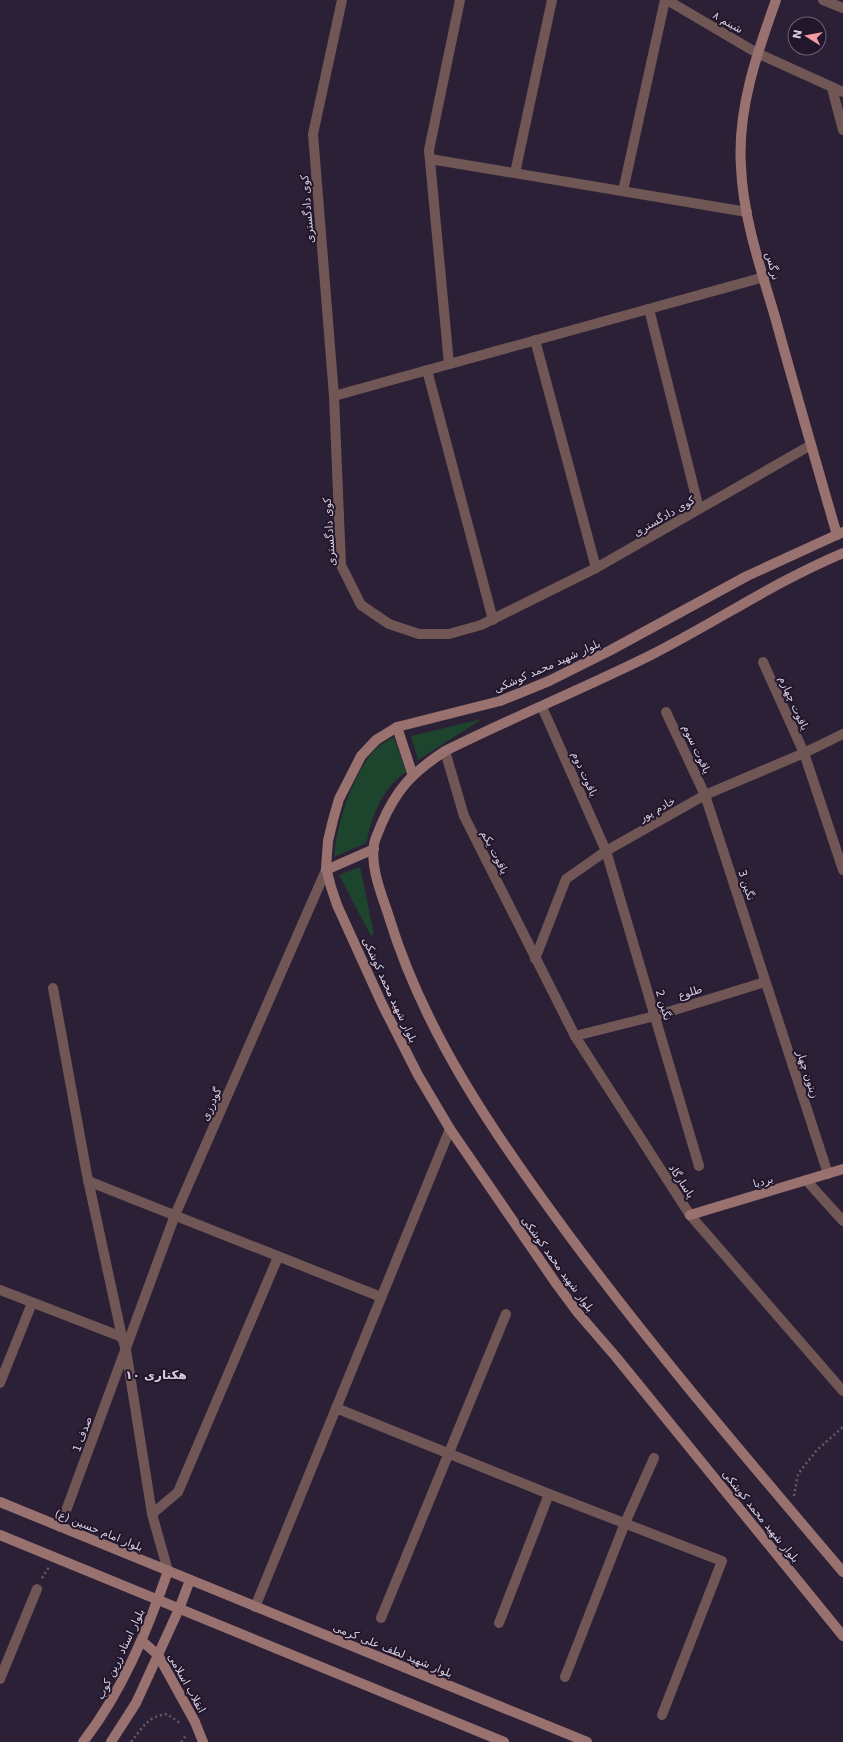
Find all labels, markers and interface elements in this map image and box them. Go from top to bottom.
street label: شبنم ۸ [710,9,745,36]
north arrow [787,16,827,56]
text: N [790,28,805,40]
street label: کوی دادگستری [298,173,317,244]
street label: نرگس [763,251,782,282]
street label: کوی دادگستری [631,493,698,539]
street label: کوی دادگستری [321,496,338,567]
street label: بلوار شهید محمد کوشکی [492,637,602,696]
street label: یاقوت چهارم [776,674,811,733]
street label: یاقوت سوم [679,722,714,776]
street label: یاقوت دوم [569,750,600,799]
street label: خادم پور [636,794,678,825]
street label: یاقوت یکم [478,828,511,876]
street label: نگین 3 [736,868,758,902]
street label: بلوار شهید محمد کوشکی [359,935,420,1045]
street label: طلوع [676,983,704,1002]
street label: نگین 2 [653,988,674,1022]
street label: زیتون چهار [793,1048,821,1100]
street label: گودرزی [198,1085,225,1123]
street label: پاسارگاد [666,1162,697,1201]
street label: بردیا [752,1172,775,1191]
street label: بلوار شهید محمد کوشکی [518,1214,597,1315]
district label: ۱۰ هکتاری [125,1368,187,1382]
street label: صدف 1 [70,1415,95,1454]
street label: بلوار شهید محمد کوشکی [719,1467,802,1565]
street label: بلوار امام حسین (ع) [53,1507,145,1554]
street label: بلوار استاد زرین کوب [94,1607,147,1702]
street label: بلوار شهید لطف علی کرمی [331,1621,454,1680]
street label: انقلاب اسلامی [165,1651,208,1715]

